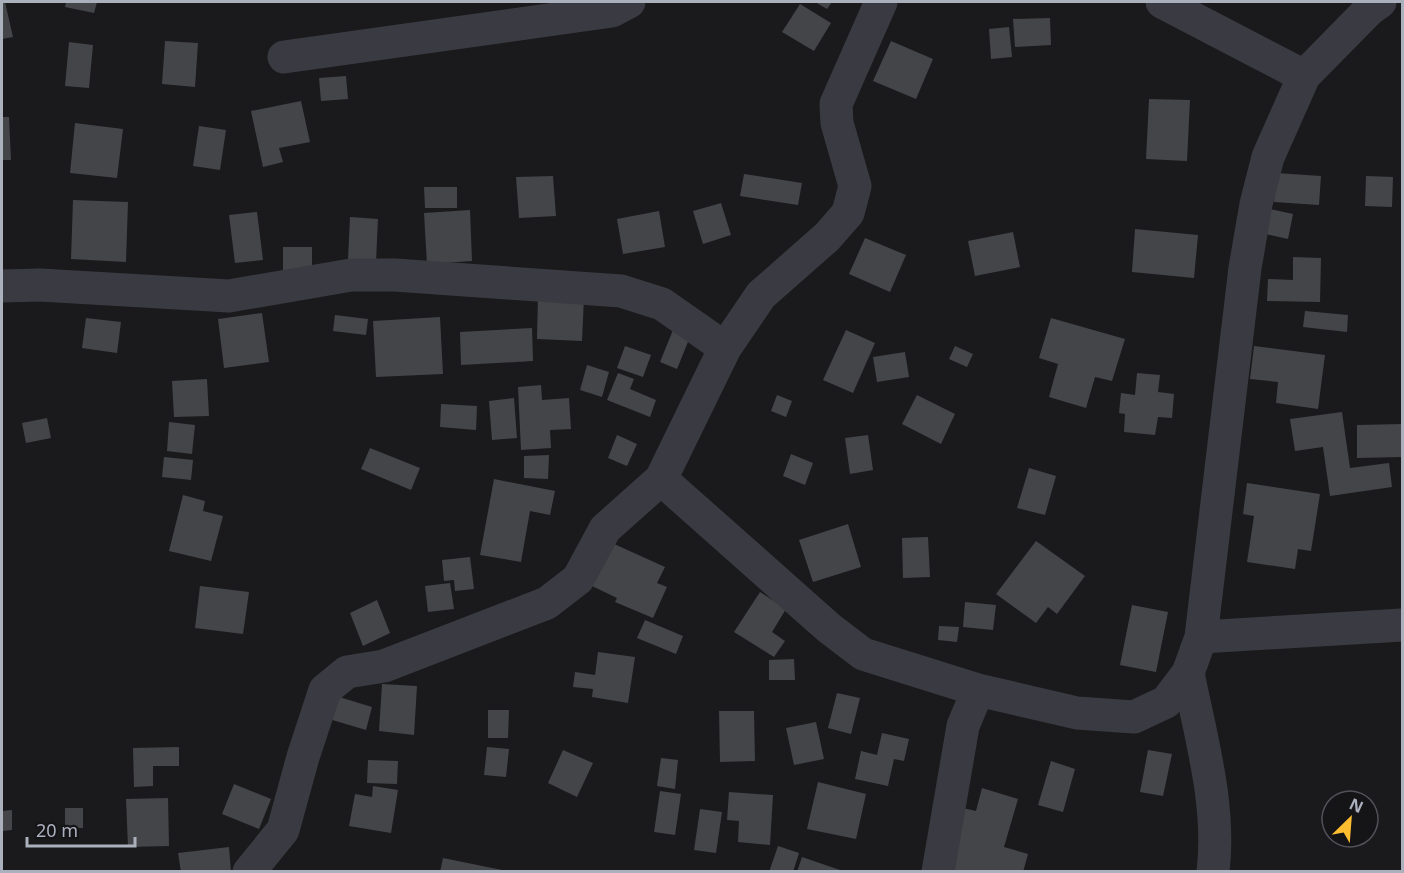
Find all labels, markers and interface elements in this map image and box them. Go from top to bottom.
north arrow [1320,789,1380,849]
text: N [1346,793,1367,818]
scale bar [27,810,135,848]
text: 20 m [36,818,78,842]

